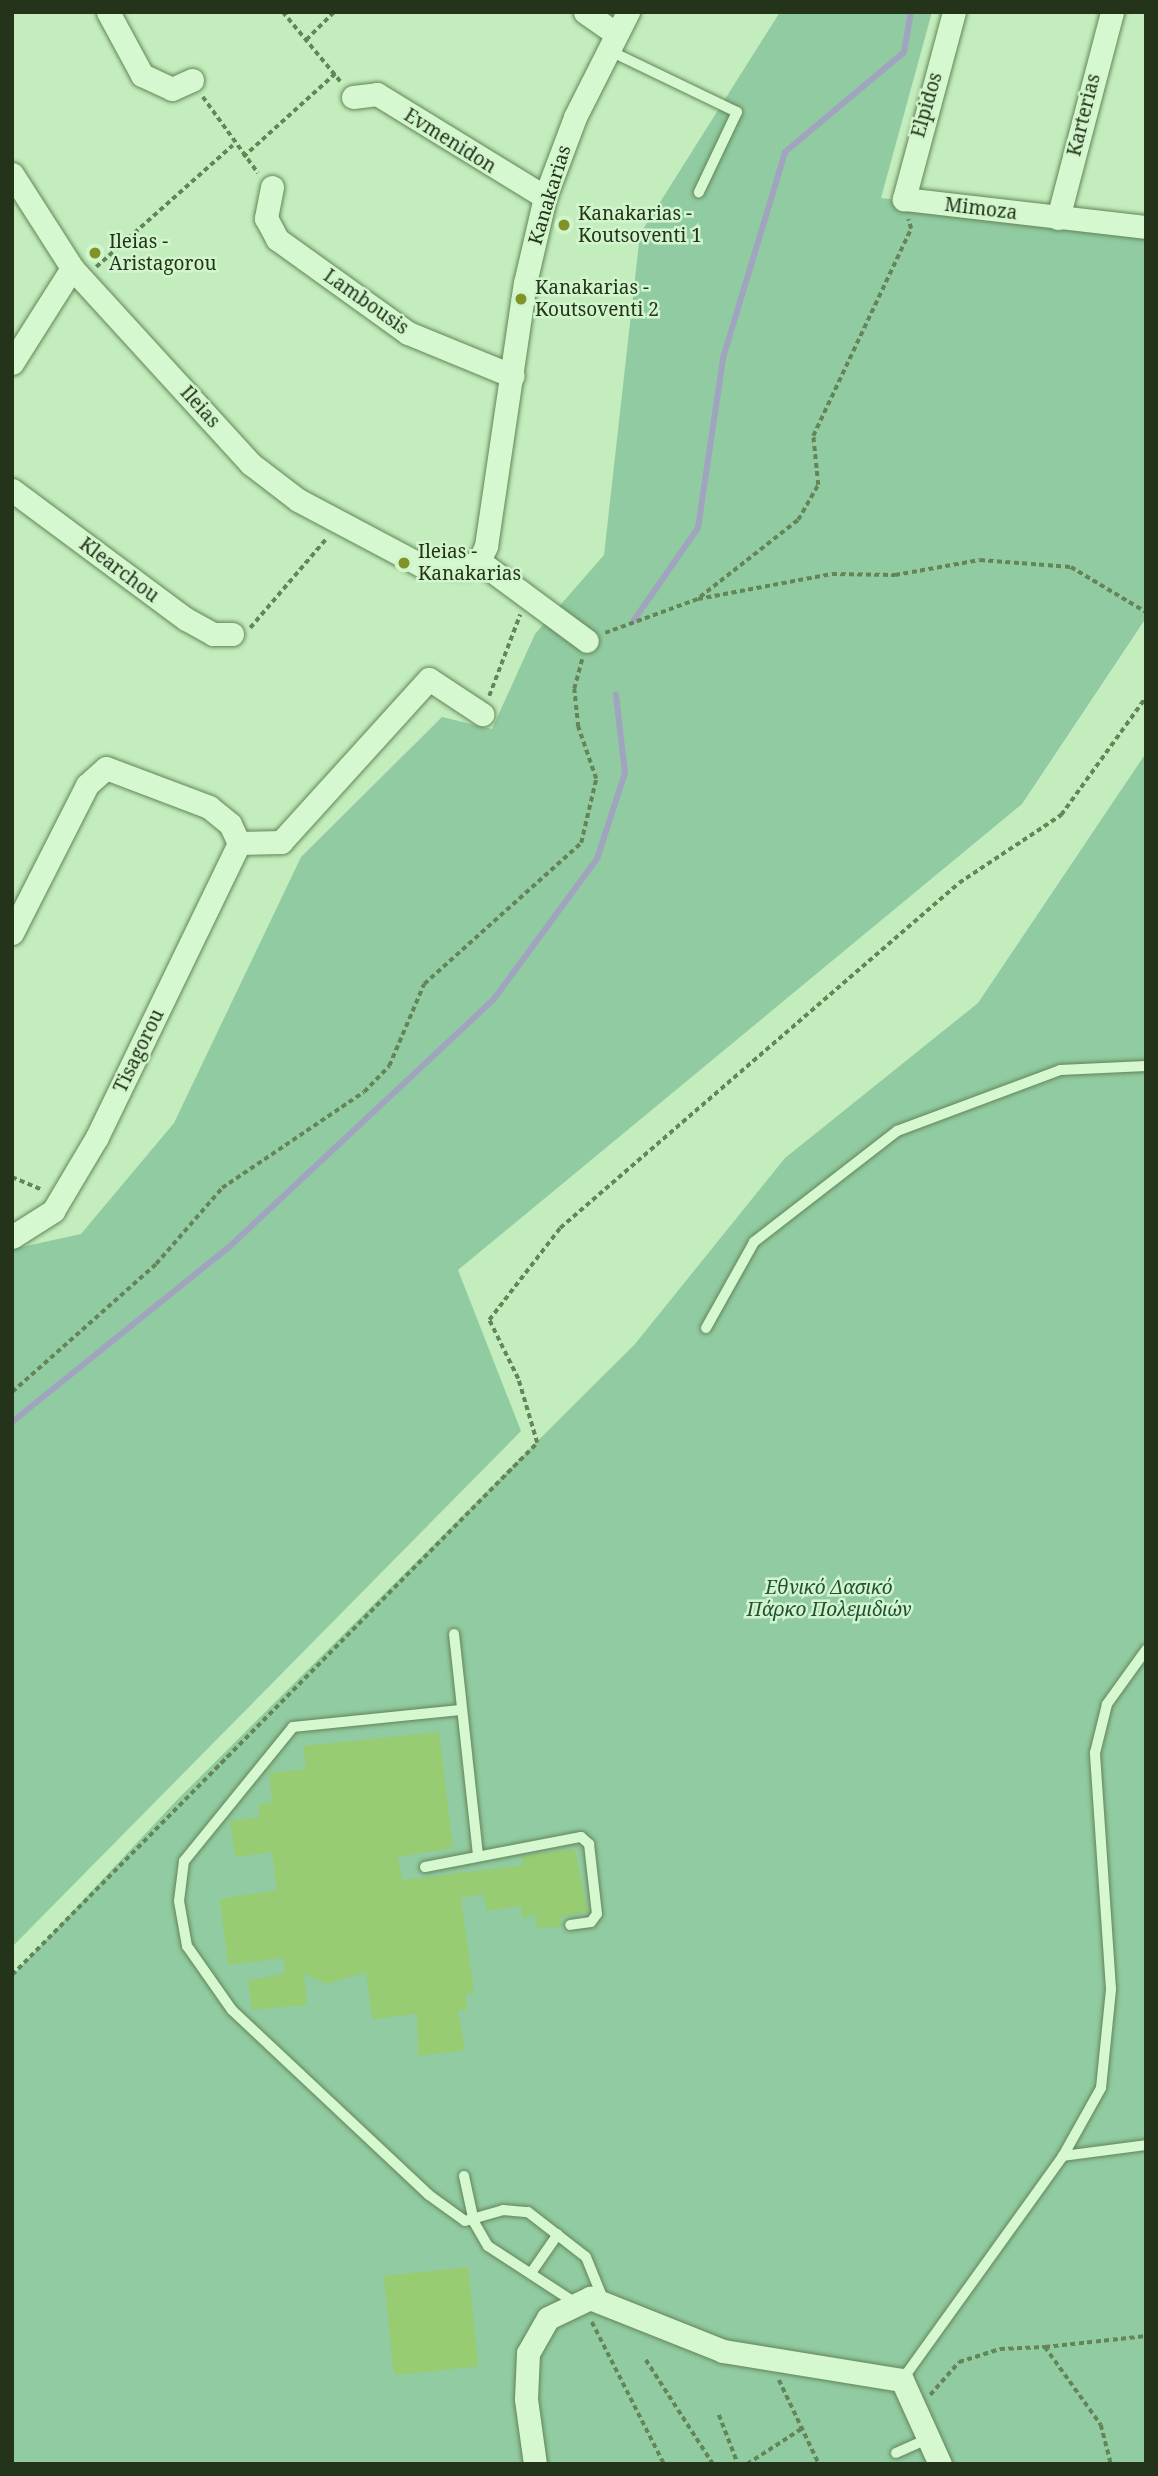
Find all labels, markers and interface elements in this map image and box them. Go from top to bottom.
street label: Elpidos [907,70,947,140]
street label: Karterias [1063,71,1105,159]
street label: Evmenidon [400,104,500,178]
street label: Kanakarias [524,142,576,248]
street label: Mimoza [943,193,1019,225]
place label: Kanakarias - Koutsoventi 1 [578,203,702,247]
marker: Kanakarias - Koutsoventi 1 [556,217,572,233]
place label: Ileias - Aristagorou [109,231,217,275]
marker: Ileias - Aristagorou [87,245,103,261]
street label: Lambousis [319,264,413,340]
place label: Kanakarias - Koutsoventi 2 [535,277,659,321]
marker: Kanakarias - Koutsoventi 2 [513,291,529,307]
street label: Ileias [175,381,225,433]
street label: Klearchou [75,533,163,607]
place label: Ileias - Kanakarias [418,541,521,585]
marker: Ileias - Kanakarias [396,555,412,571]
street label: Tisagorou [109,1005,169,1097]
park label: Εθνικό Δασικό Πάρκο Πολεμιδιών [747,1577,911,1621]

